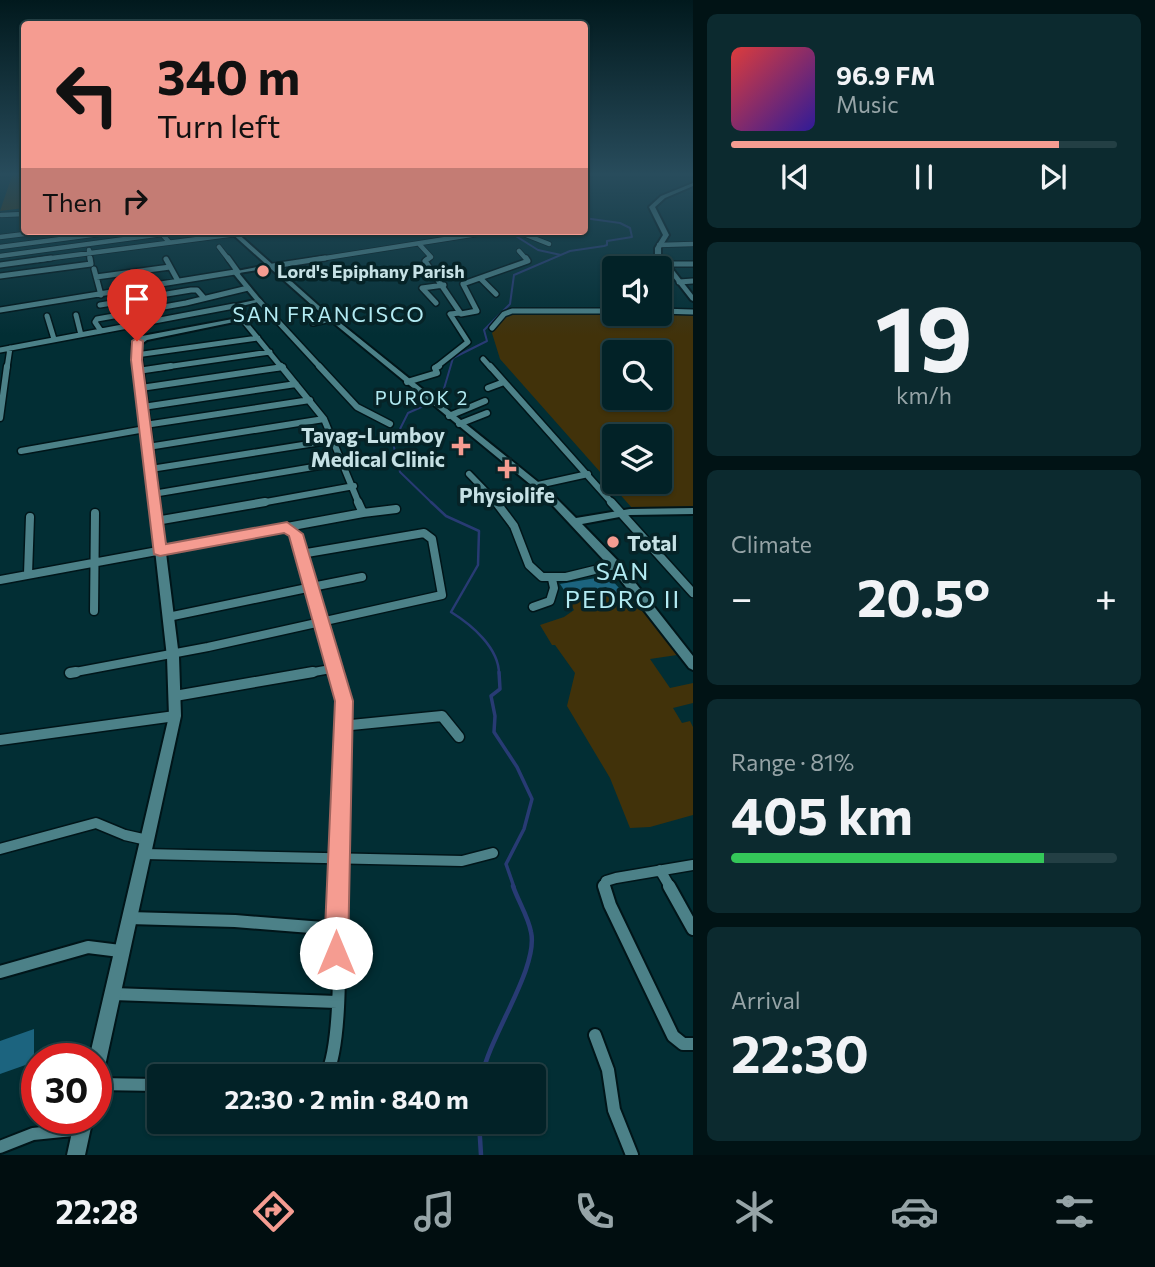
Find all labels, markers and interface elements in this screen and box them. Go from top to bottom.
text: 340 m [157,45,300,105]
icon: left [42,49,133,140]
text: 96.9 FM [836,59,935,90]
text: Music [836,90,899,118]
text: Turn left [157,105,281,145]
icon: previous [776,158,814,196]
icon: pause [905,158,943,196]
icon: next [1034,158,1072,196]
icon: right [116,182,154,220]
text: Then [42,186,102,217]
map controls [602,256,672,494]
button: sound [602,256,672,326]
place label: Lord's Epiphany Parish [277,260,465,282]
marker: Lord's Epiphany Parish [255,263,271,279]
pin [107,269,167,341]
text: 19 [875,279,973,391]
icon: arrive [118,280,156,318]
district label: SAN FRANCISCO [232,301,426,326]
button: search [602,340,672,410]
text: km/h [896,381,952,409]
district label: PUROK 2 [375,386,469,409]
place label: Tayag-Lumboy Medical Clinic [301,422,445,471]
button: layers [602,424,672,494]
marker: Tayag-Lumboy Medical Clinic [451,436,471,456]
marker: Physiolife [497,459,517,479]
place label: Physiolife [459,482,555,507]
place label: Total [627,530,677,555]
text: Climate [731,530,812,558]
marker: Total [605,534,621,550]
district label: SAN PEDRO II [565,556,681,613]
text: 20.5° [857,564,990,628]
text: − [731,573,753,620]
text: + [1095,573,1117,620]
text: Range · 81% [731,748,854,776]
text: 405 km [731,782,913,846]
position arrow [299,916,373,990]
text: Arrival [731,986,801,1014]
text: 22:30 [731,1020,869,1084]
speed limit sign: 30 [21,1043,112,1134]
text: 22:30 · 2 min · 840 m [224,1083,469,1114]
icon: directions [249,1187,298,1236]
icon: music [410,1187,459,1236]
icon: phone [570,1187,619,1236]
icon: climate [730,1187,779,1236]
icon: car [890,1187,939,1236]
icon: filters [1050,1187,1099,1236]
text: 22:28 [56,1191,138,1231]

